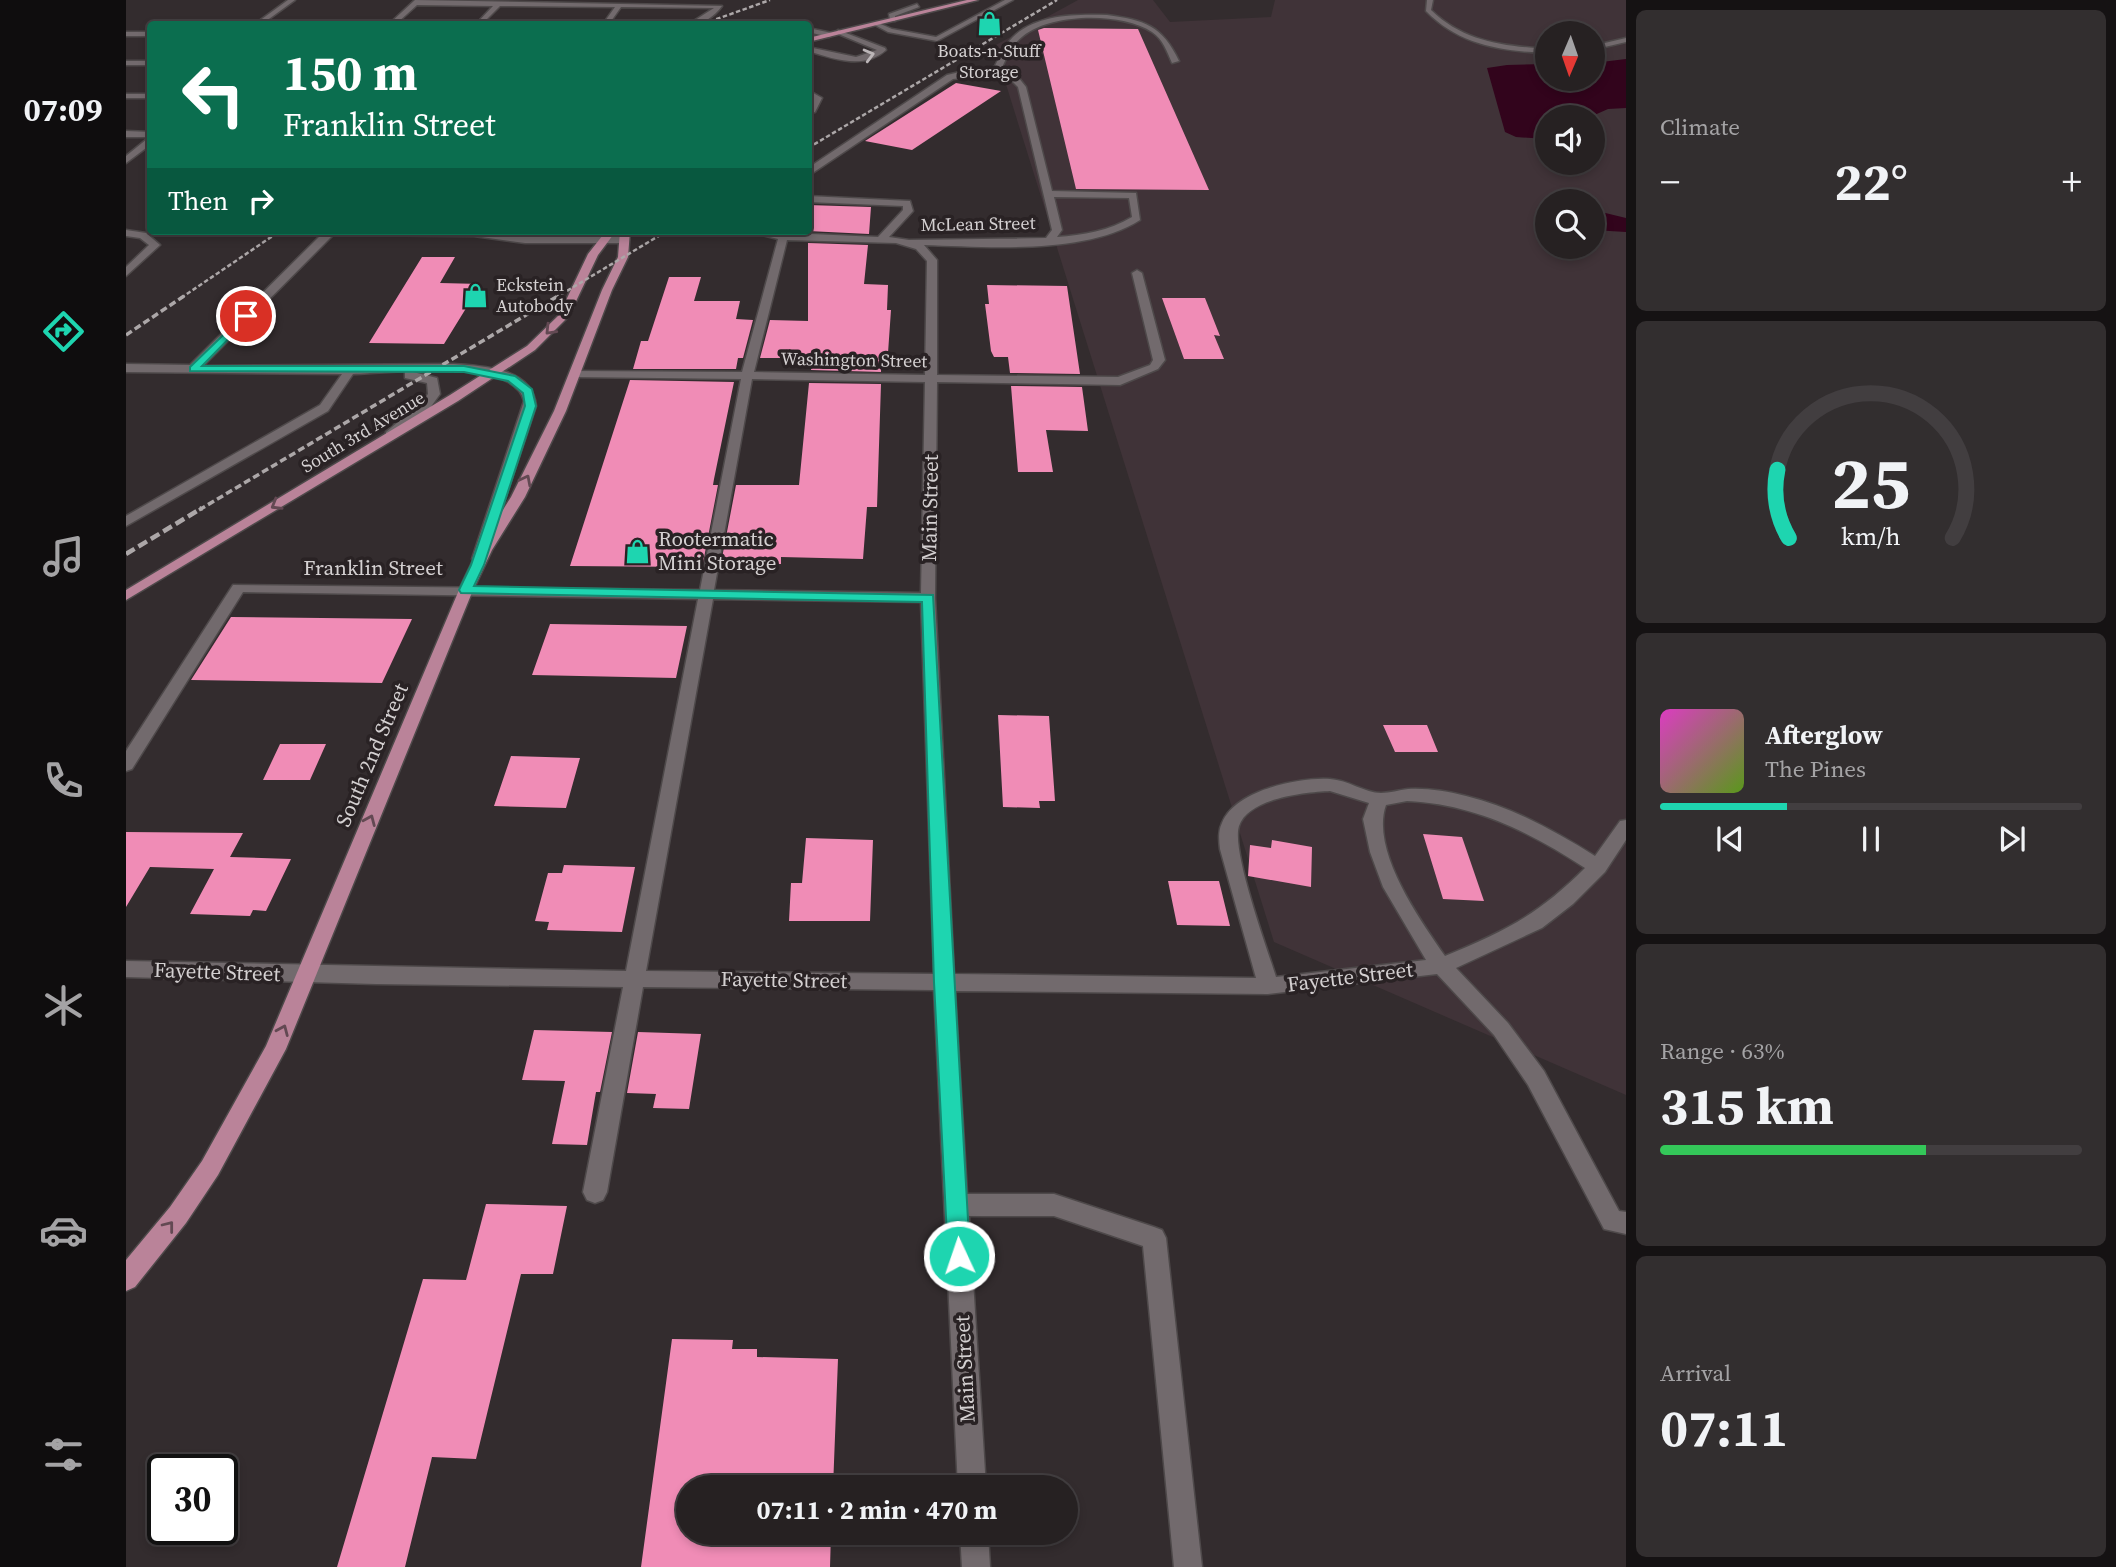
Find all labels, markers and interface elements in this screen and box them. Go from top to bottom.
shop icon: Boats-n-Stuff Storage [975,10,1003,38]
north arrow [1535,21,1605,91]
map controls [1535,21,1605,259]
place label: Boats-n-Stuff Storage [937,38,1043,84]
text: 150 m [283,39,418,106]
icon: left [168,49,259,140]
one-way arrow [862,49,874,63]
text: 07:09 [24,88,102,132]
text: Franklin Street [283,103,496,147]
button: sound [1535,105,1605,175]
text: Climate [1660,111,1740,143]
text: 22° [1834,146,1908,217]
text: − [1660,156,1680,208]
text: + [2062,156,2082,208]
icon: right [242,182,280,220]
text: Then [168,183,228,219]
button: search [1535,189,1605,259]
street label: McLean Street [920,210,1036,237]
place label: Eckstein Autobody [496,272,574,318]
shop icon: Eckstein Autobody [462,281,490,309]
pin [216,286,276,346]
icon: arrive [227,297,265,335]
icon: directions [39,307,88,356]
one-way arrow [546,322,559,335]
street label: Washington Street [780,346,928,373]
street label: South 3rd Avenue [296,385,429,478]
text: 25 [1832,434,1910,533]
street label: Main Street [914,454,945,562]
one-way arrow [517,475,531,487]
one-way arrow [271,497,284,510]
text: km/h [1841,519,1901,553]
place label: Rootermatic Mini Storage [658,524,776,577]
icon: music [39,532,88,581]
shop icon: Rootermatic Mini Storage [624,537,652,565]
street label: Franklin Street [303,553,443,582]
street label: South 2nd Street [328,679,415,831]
text: Afterglow [1765,717,1883,753]
text: The Pines [1765,753,1866,785]
icon: phone [39,756,88,805]
one-way arrow [362,815,376,827]
icon: previous [1711,820,1749,858]
icon: pause [1852,820,1890,858]
icon: next [1993,820,2031,858]
street label: Fayette Street [1285,954,1415,999]
street label: Fayette Street [153,955,281,988]
street label: Fayette Street [720,964,848,995]
icon: climate [39,981,88,1030]
one-way arrow [274,1025,288,1037]
text: Range · 63% [1660,1035,1785,1067]
text: 315 km [1660,1070,1834,1141]
icon: car [39,1206,88,1255]
position arrow [922,1219,996,1293]
one-way arrow [160,1222,173,1234]
street label: Main Street [947,1314,982,1423]
text: Arrival [1660,1357,1731,1389]
text: 07:11 [1660,1392,1788,1463]
icon: filters [39,1430,88,1479]
speed limit sign: 30 [147,1454,238,1545]
text: 07:11 · 2 min · 470 m [757,1492,997,1528]

